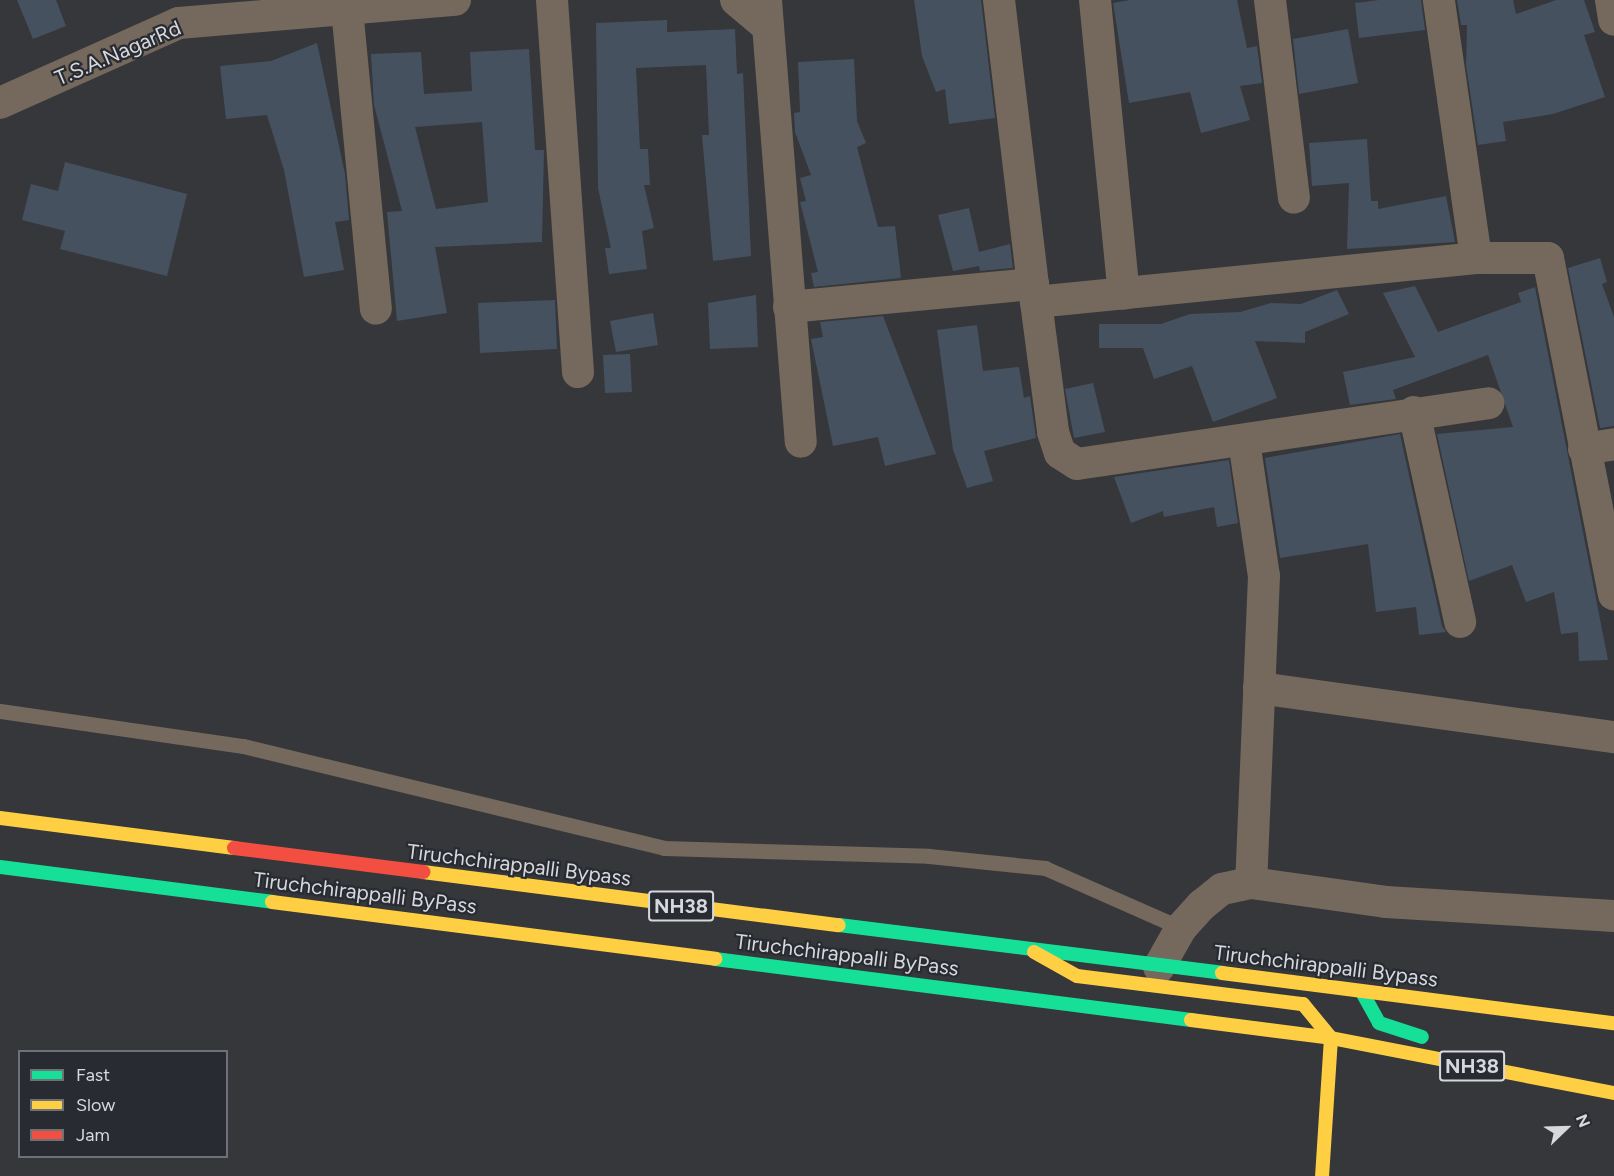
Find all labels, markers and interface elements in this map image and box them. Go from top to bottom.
street label: T.S.A.NagarRd [51,15,185,91]
street label: Tiruchchirappalli Bypass [406,839,632,891]
street label: Tiruchchirappalli ByPass [252,867,478,919]
road number: NH38 [648,889,714,923]
street label: Tiruchchirappalli ByPass [734,929,960,981]
street label: Tiruchchirappalli Bypass [1213,940,1439,992]
road number: NH38 [1439,1049,1505,1083]
legend [18,1050,228,1158]
text: Fast [76,1064,110,1086]
text: Slow [76,1094,115,1116]
north arrow [1536,1098,1596,1158]
text: N [1572,1111,1594,1130]
text: Jam [76,1124,110,1146]

